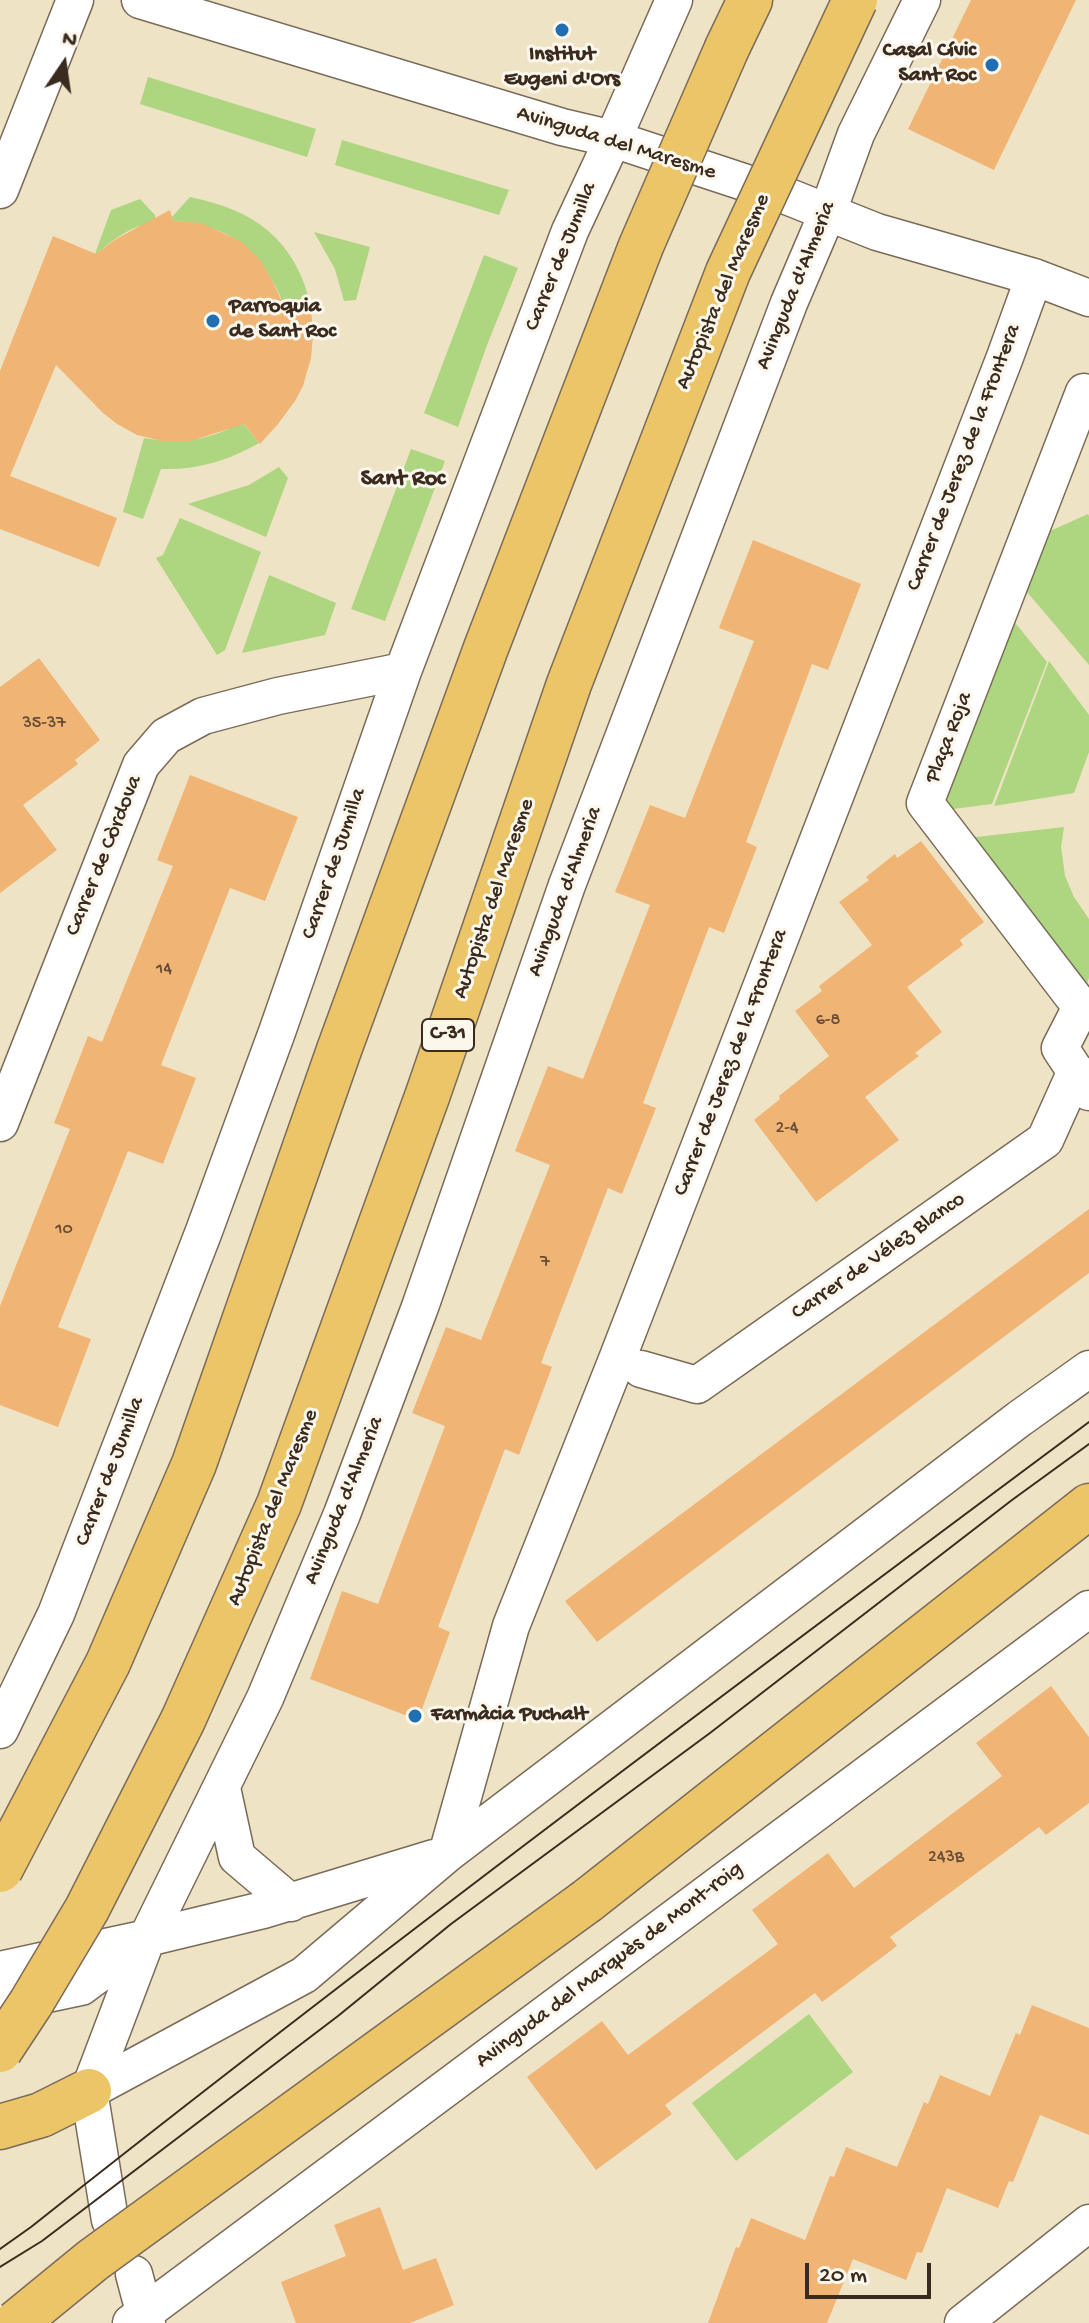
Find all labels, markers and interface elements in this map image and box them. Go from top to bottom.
marker: Institut Eugeni d'Ors [553,21,571,39]
north arrow [24,24,104,104]
text: N [59,26,79,55]
place label: Casal Cívic Sant Roc [883,39,976,90]
place label: Institut Eugeni d'Ors [504,43,620,94]
marker: Casal Cívic Sant Roc [983,56,1001,74]
street label: Avinguda del Maresme [513,101,719,187]
street label: Carrer de Jumilla [520,179,604,335]
street label: Autopista del Maresme [671,190,777,394]
street label: Avinguda d'Almeria [751,198,843,374]
place label: Parroquia de Sant Roc [229,295,336,346]
marker: Parroquia de Sant Roc [204,312,222,330]
street label: Carrer de Jerez de la Frontera [902,321,1028,595]
district label: Sant Roc [361,466,445,494]
street label: Plaça Roja [921,689,979,787]
house number: 35-37 [22,713,66,735]
street label: Carrer de Còrdova [61,772,149,940]
street label: Carrer de Jumilla [297,785,373,943]
street label: Autopista del Maresme [448,796,542,1002]
street label: Avinguda d'Almeria [523,803,609,981]
street label: Carrer de Jerez de la Frontera [669,926,795,1200]
house number: 14 [156,959,172,981]
house number: 6-8 [816,1010,840,1032]
road number: C-31 [422,1019,474,1051]
house number: 2-4 [776,1118,798,1140]
street label: Carrer de Vélez Blanco [787,1187,971,1327]
house number: 10 [55,1219,73,1241]
house number: 7 [540,1252,550,1274]
street label: Carrer de Jumilla [70,1394,152,1550]
street label: Autopista del Maresme [222,1406,326,1610]
street label: Avinguda d'Almeria [299,1413,391,1589]
place label: Farmàcia Puchalt [431,1703,588,1729]
marker: Farmàcia Puchalt [406,1707,424,1725]
house number: 243B [928,1847,964,1869]
street label: Avinguda del Marquès de Mont-roig [471,1857,749,2075]
scale bar [809,2247,935,2297]
text: 20 m [819,2262,867,2291]

